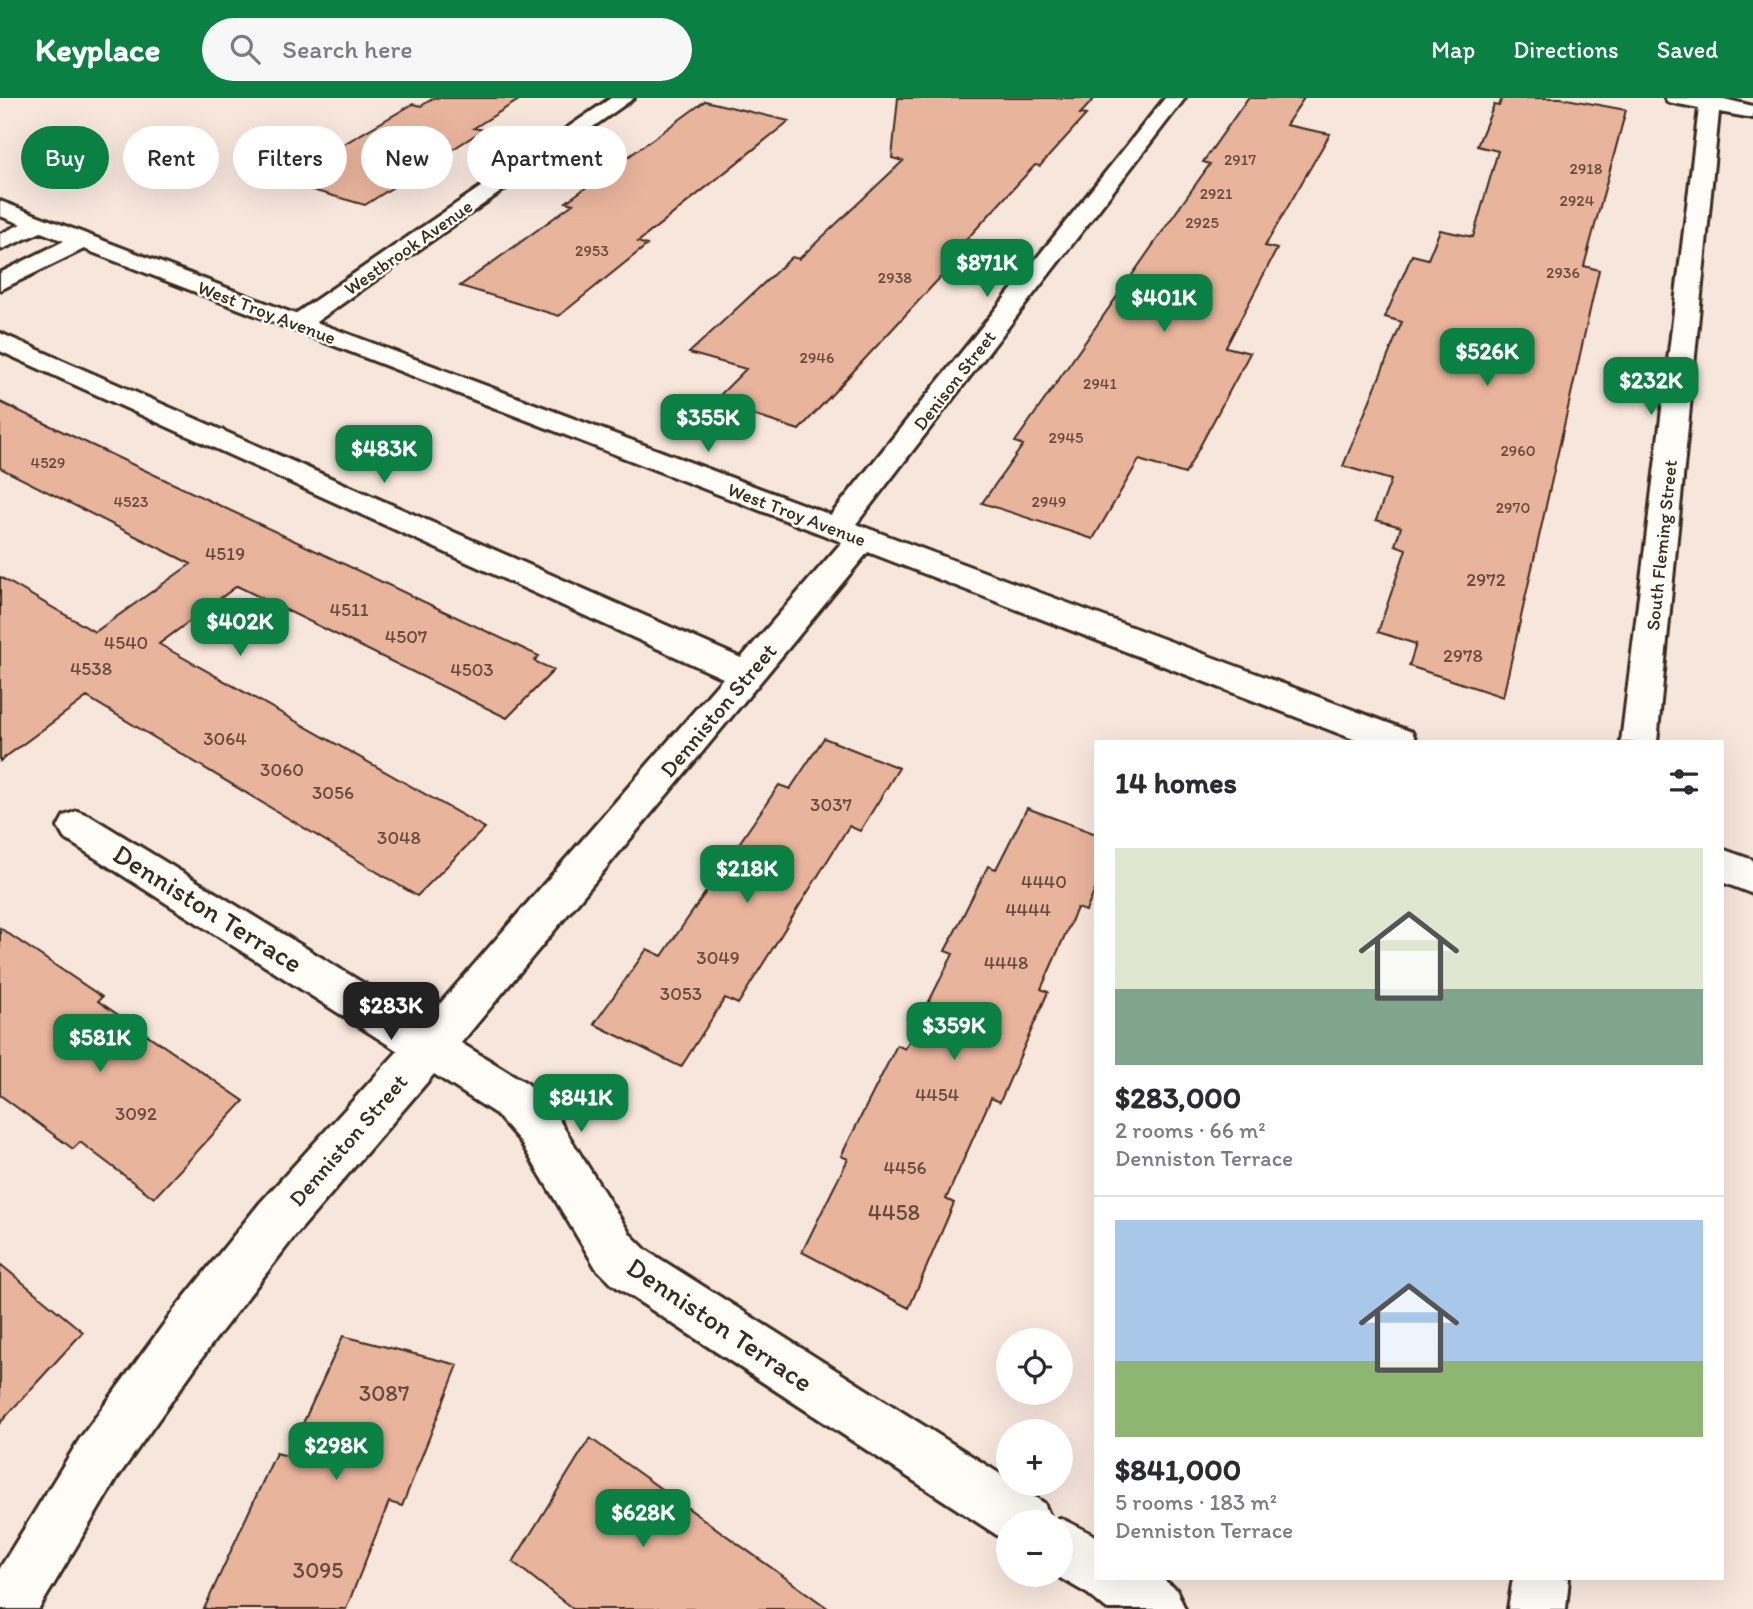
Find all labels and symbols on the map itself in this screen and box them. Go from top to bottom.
house number: 2917 [1224,150,1256,169]
house number: 2918 [1570,159,1603,178]
house number: 2921 [1200,184,1233,203]
house number: 2924 [1560,191,1595,210]
street label: Westbrook Avenue [340,195,477,300]
house number: 2925 [1185,213,1219,232]
pin: $871K [938,240,1036,299]
house number: 2953 [575,241,609,260]
house number: 2936 [1546,263,1580,282]
house number: 2938 [878,268,912,287]
pin: $401K [1115,274,1213,334]
street label: West Troy Avenue [195,276,339,349]
street label: Denison Street [908,326,1001,435]
pin: $526K [1438,328,1536,388]
house number: 2946 [800,348,834,367]
pin: $232K [1602,358,1700,417]
house number: 2941 [1083,374,1117,393]
pin: $355K [659,394,757,454]
pin: $483K [335,426,433,485]
house number: 2945 [1049,428,1083,447]
house number: 2960 [1500,441,1536,460]
house number: 4529 [31,453,65,472]
street label: South Fleming Street [1641,459,1682,632]
street label: West Troy Avenue [725,478,869,551]
house number: 4523 [113,492,149,511]
house number: 2949 [1032,492,1066,511]
house number: 2970 [1496,498,1530,517]
house number: 4519 [205,542,245,565]
house number: 2972 [1466,568,1506,591]
pin: $402K [191,598,289,658]
house number: 4511 [329,598,369,621]
house number: 4507 [385,625,427,648]
house number: 4540 [104,631,148,654]
street label: Denniston Street [654,637,783,783]
house number: 2978 [1443,644,1483,667]
house number: 4538 [70,657,112,680]
house number: 4503 [450,658,494,681]
house number: 3064 [203,727,247,750]
house number: 3060 [260,758,304,781]
house number: 3056 [312,781,354,804]
house number: 3037 [810,793,852,816]
house number: 3048 [377,826,421,849]
street label: Denniston Terrace [107,836,309,980]
pin: $218K [698,846,796,905]
house number: 4440 [1021,870,1067,893]
house number: 4444 [1005,898,1051,921]
house number: 3049 [696,946,740,969]
house number: 4448 [984,951,1028,974]
pin: $283K [342,982,440,1042]
house number: 3053 [660,982,702,1005]
pin: $359K [905,1002,1003,1062]
pin: $581K [51,1014,149,1074]
street label: Denniston Street [283,1068,413,1212]
pin: $841K [532,1074,630,1134]
house number: 4454 [915,1083,959,1106]
house number: 3092 [115,1102,157,1125]
house number: 4456 [884,1156,926,1179]
house number: 4458 [868,1198,920,1226]
street label: Denniston Terrace [621,1249,819,1399]
house number: 3087 [359,1379,409,1407]
pin: $298K [287,1422,385,1482]
pin: $628K [594,1490,692,1549]
house number: 3095 [293,1556,343,1584]

